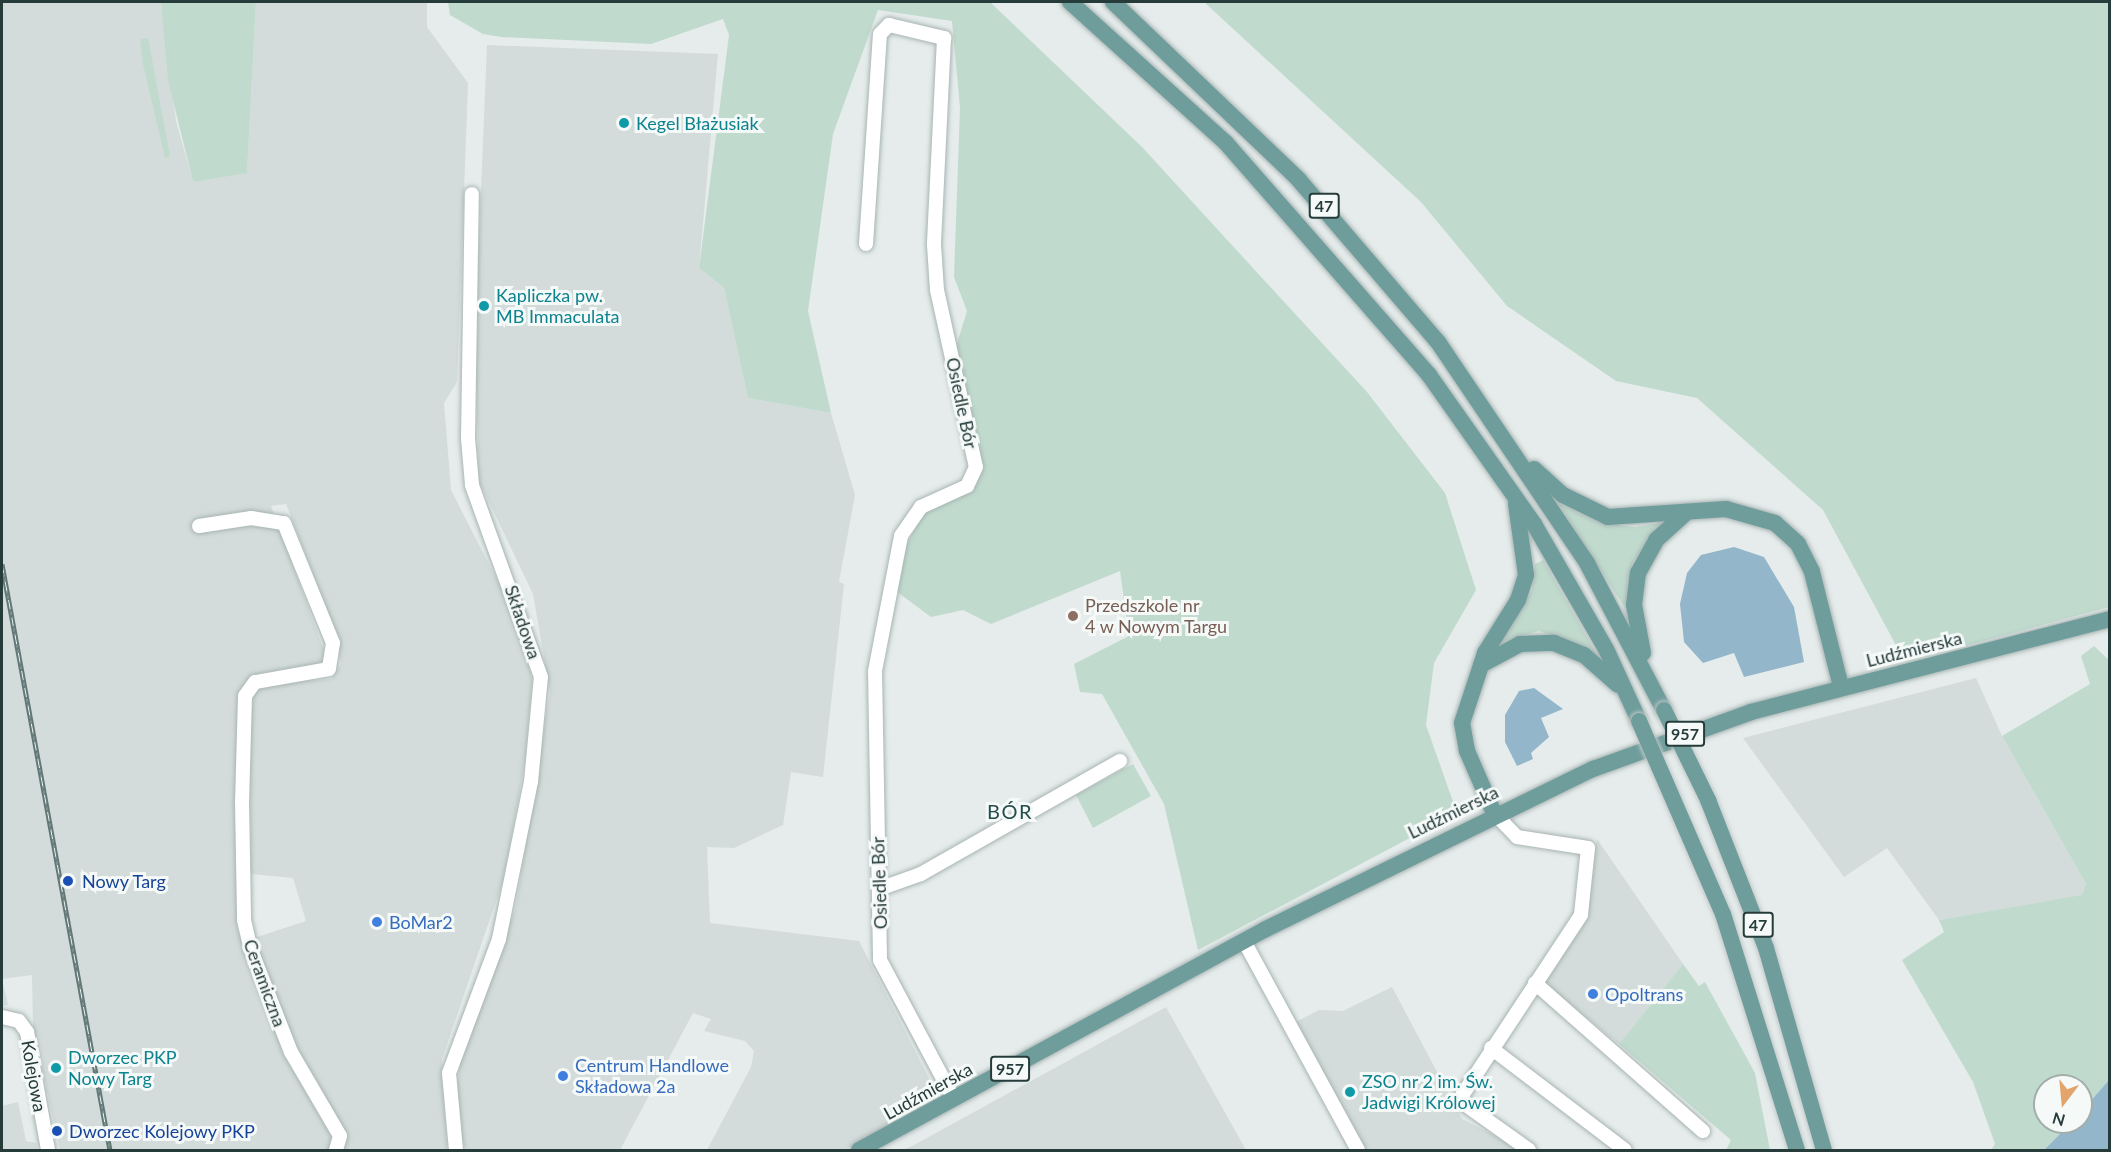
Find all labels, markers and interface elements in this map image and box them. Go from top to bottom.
place label: Kegel Błażusiak [636,112,759,134]
marker: Kegel Błażusiak [617,116,631,130]
road number: 47 [1308,193,1340,219]
place label: Kapliczka pw. MB Immaculata [496,285,620,328]
marker: Kapliczka pw. MB Immaculata [477,299,491,313]
street label: Osiedle Bór [942,355,982,451]
street label: Składowa [500,582,546,662]
place label: Przedszkole nr 4 w Nowym Targu [1085,595,1228,638]
marker: Przedszkole nr 4 w Nowym Targu [1066,609,1080,623]
street label: Ludźmierska [1864,627,1964,671]
road number: 957 [1664,721,1706,747]
street label: Ludźmierska [1404,781,1502,843]
district label: BÓR [987,799,1033,823]
street label: Osiedle Bór [867,836,891,930]
place label: Nowy Targ [82,870,167,892]
marker: Nowy Targ [59,872,77,890]
place label: BoMar2 [389,911,453,933]
road number: 47 [1742,912,1774,938]
marker: BoMar2 [370,915,384,929]
street label: Ceramiczna [239,936,291,1030]
place label: Opoltrans [1605,983,1683,1005]
marker: Opoltrans [1586,987,1600,1001]
street label: Kolejowa [17,1038,51,1114]
place label: Dworzec PKP Nowy Targ [68,1047,177,1090]
place label: Centrum Handlowe Składowa 2a [575,1055,729,1098]
road number: 957 [989,1056,1031,1082]
street label: Ludźmierska [880,1058,976,1124]
marker: Dworzec PKP Nowy Targ [49,1061,63,1075]
marker: Centrum Handlowe Składowa 2a [556,1069,570,1083]
place label: ZSO nr 2 im. Św. Jadwigi Królowej [1362,1071,1495,1114]
north arrow [2033,1074,2093,1134]
marker: ZSO nr 2 im. Św. Jadwigi Królowej [1343,1085,1357,1099]
text: N [2050,1109,2067,1131]
place label: Dworzec Kolejowy PKP [69,1120,255,1142]
marker: Dworzec Kolejowy PKP [50,1124,64,1138]

